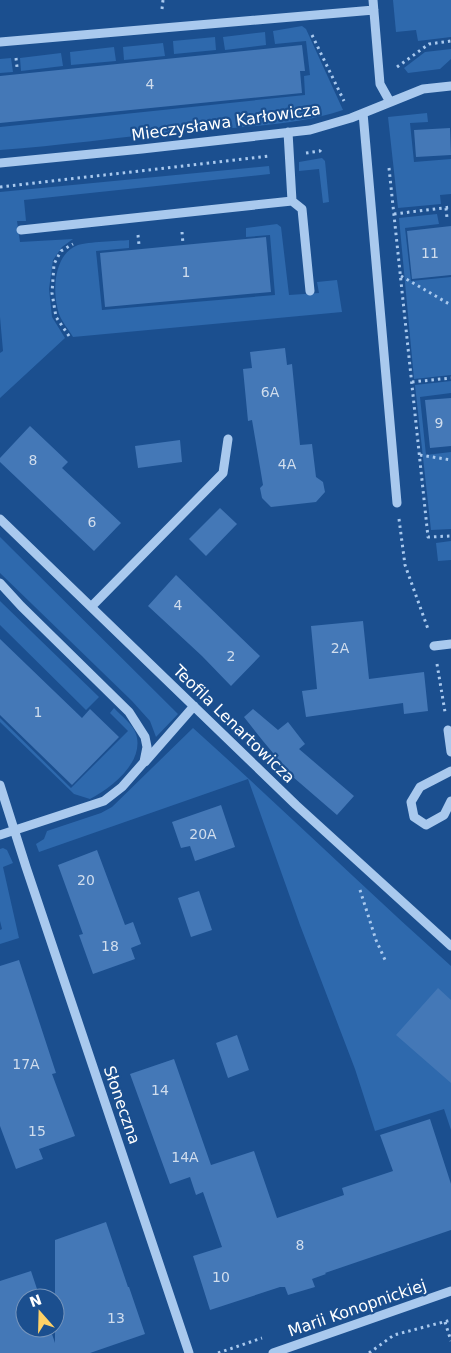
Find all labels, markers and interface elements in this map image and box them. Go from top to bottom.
house number: 4 [146,76,155,92]
street label: Mieczysława Karłowicza [130,99,322,145]
house number: 11 [421,245,439,261]
house number: 1 [182,264,190,280]
house number: 6A [261,384,280,400]
house number: 9 [435,415,443,431]
house number: 8 [29,452,37,468]
house number: 4A [278,456,297,472]
house number: 6 [88,514,97,530]
house number: 4 [174,597,183,613]
house number: 2A [331,640,350,656]
house number: 2 [227,648,235,664]
street label: Teofila Lenartowicza [169,660,299,787]
house number: 1 [34,704,42,720]
house number: 20A [189,826,217,842]
house number: 20 [77,872,95,888]
house number: 18 [101,938,119,954]
house number: 17A [12,1056,40,1072]
street label: Słoneczna [100,1063,144,1147]
house number: 14 [151,1082,169,1098]
house number: 15 [28,1123,46,1139]
house number: 14A [171,1149,199,1165]
house number: 8 [296,1237,304,1253]
house number: 10 [212,1269,230,1285]
street label: Marii Konopnickiej [285,1275,429,1341]
north arrow [15,1288,65,1338]
text: N [27,1291,44,1310]
house number: 13 [107,1310,125,1326]

